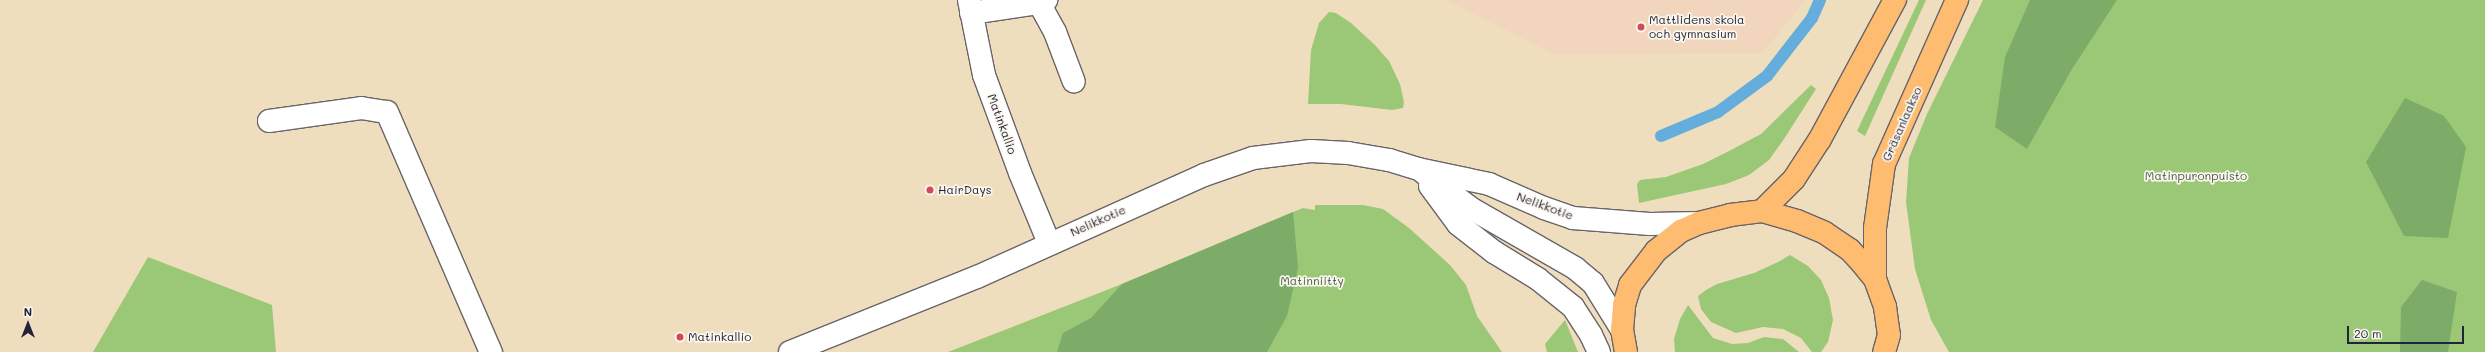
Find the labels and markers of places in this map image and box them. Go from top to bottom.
place label: Mattlidens skola och gymnasium [1649,13,1744,41]
marker: Mattlidens skola och gymnasium [1636,22,1646,32]
place label: HairDays [938,183,992,197]
marker: HairDays [925,185,935,195]
place label: Matinkallio [688,330,751,344]
marker: Matinkallio [675,332,685,342]

